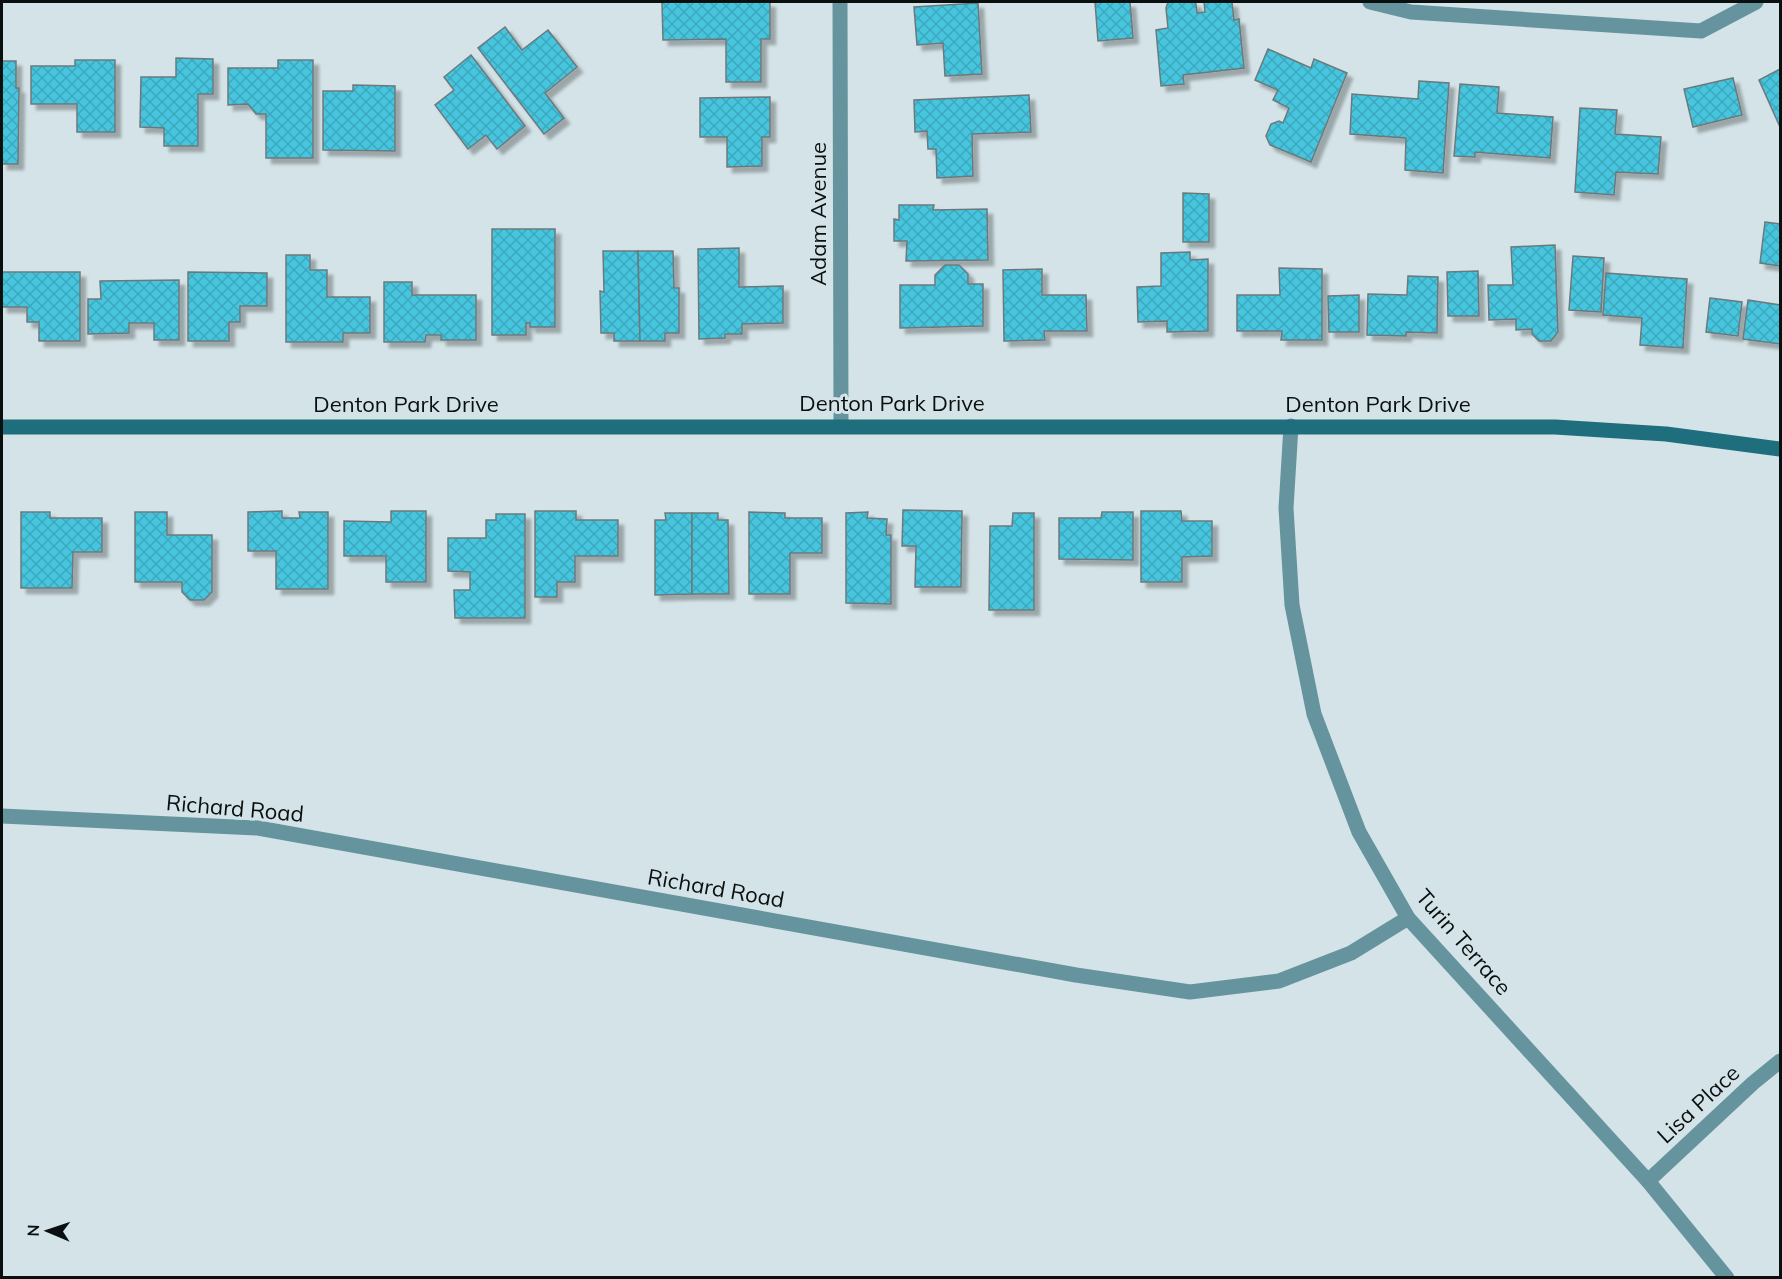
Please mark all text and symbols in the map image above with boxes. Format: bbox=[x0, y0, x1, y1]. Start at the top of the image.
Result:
street label: Adam Avenue bbox=[804, 142, 832, 286]
street label: Denton Park Drive bbox=[799, 389, 985, 417]
street label: Denton Park Drive bbox=[313, 390, 499, 418]
street label: Denton Park Drive bbox=[1285, 390, 1471, 418]
street label: Richard Road bbox=[165, 788, 305, 828]
street label: Richard Road bbox=[646, 862, 786, 914]
street label: Turin Terrace bbox=[1410, 883, 1518, 1001]
street label: Lisa Place bbox=[1651, 1059, 1745, 1149]
north arrow bbox=[18, 1201, 78, 1261]
text: N bbox=[23, 1224, 43, 1237]

